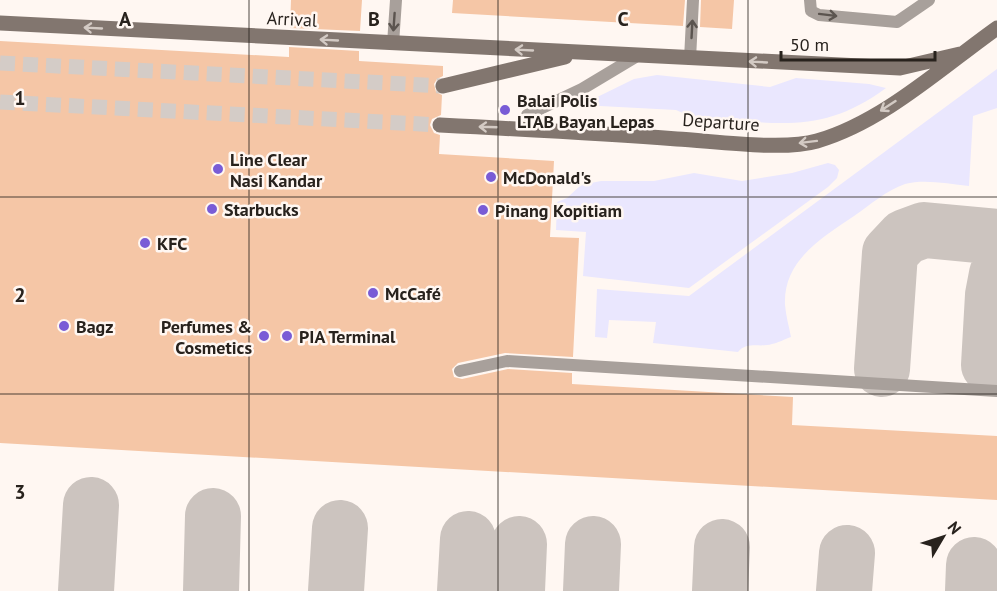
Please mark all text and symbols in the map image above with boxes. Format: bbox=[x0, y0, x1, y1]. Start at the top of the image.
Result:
text: A bbox=[119, 6, 132, 32]
street label: Arrival bbox=[266, 6, 319, 32]
text: B bbox=[368, 6, 380, 32]
text: C bbox=[617, 6, 629, 32]
one-way arrow bbox=[817, 10, 837, 21]
one-way arrow bbox=[389, 11, 400, 31]
one-way arrow bbox=[686, 20, 697, 40]
one-way arrow bbox=[83, 22, 103, 33]
scale bar bbox=[781, 24, 936, 62]
text: 50 m bbox=[790, 33, 829, 56]
one-way arrow bbox=[320, 35, 340, 46]
one-way arrow bbox=[514, 45, 534, 56]
one-way arrow bbox=[748, 56, 768, 67]
text: 1 bbox=[14, 85, 26, 111]
place label: Balai Polis LTAB Bayan Lepas bbox=[517, 89, 655, 133]
one-way arrow bbox=[880, 101, 897, 113]
marker: Balai Polis LTAB Bayan Lepas bbox=[498, 103, 512, 117]
street label: Departure bbox=[682, 108, 760, 136]
one-way arrow bbox=[478, 122, 498, 133]
one-way arrow bbox=[798, 137, 818, 148]
place label: Line Clear Nasi Kandar bbox=[230, 148, 323, 192]
marker: Line Clear Nasi Kandar bbox=[211, 162, 225, 176]
place label: McDonald's bbox=[503, 166, 591, 189]
marker: McDonald's bbox=[484, 170, 498, 184]
place label: Starbucks bbox=[224, 198, 299, 221]
place label: Pinang Kopitiam bbox=[495, 199, 622, 222]
marker: Starbucks bbox=[205, 202, 219, 216]
marker: Pinang Kopitiam bbox=[476, 203, 490, 217]
place label: KFC bbox=[157, 232, 187, 255]
marker: KFC bbox=[138, 236, 152, 250]
text: 2 bbox=[14, 282, 26, 308]
place label: McCafé bbox=[385, 282, 441, 305]
marker: McCafé bbox=[366, 286, 380, 300]
place label: Bagz bbox=[76, 315, 113, 338]
place label: Perfumes & Cosmetics bbox=[161, 315, 252, 359]
marker: Bagz bbox=[57, 319, 71, 333]
place label: PIA Terminal bbox=[299, 325, 396, 348]
marker: Perfumes & Cosmetics bbox=[257, 329, 271, 343]
marker: PIA Terminal bbox=[280, 329, 294, 343]
text: 3 bbox=[14, 479, 26, 505]
north arrow bbox=[913, 507, 973, 567]
text: N bbox=[944, 517, 966, 538]

